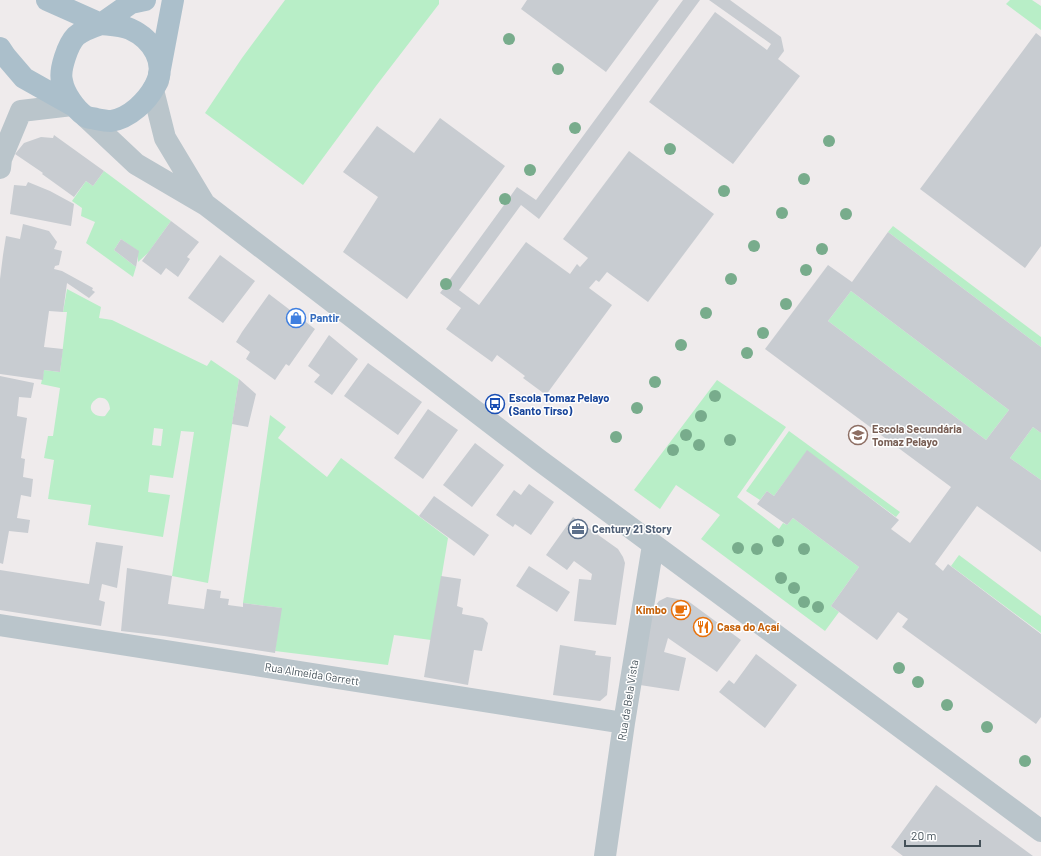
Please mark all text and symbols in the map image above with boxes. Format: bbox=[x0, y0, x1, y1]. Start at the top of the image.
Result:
shop icon: Pantir bbox=[285, 307, 307, 329]
place label: Pantir bbox=[310, 311, 340, 324]
place label: Escola Tomaz Pelayo (Santo Tirso) bbox=[508, 391, 609, 417]
bus stop icon: Escola Tomaz Pelayo (Santo Tirso) bbox=[484, 393, 506, 415]
place label: Escola Secundária Tomaz Pelayo bbox=[872, 422, 962, 448]
school or university icon: Escola Secundária Tomaz Pelayo bbox=[847, 424, 869, 446]
office icon: Century 21 Story bbox=[567, 518, 589, 540]
place label: Century 21 Story bbox=[592, 522, 672, 535]
cafe icon: Kimbo bbox=[670, 599, 692, 621]
place label: Kimbo bbox=[636, 603, 667, 616]
restaurant icon: Casa do Açaí bbox=[692, 616, 714, 638]
place label: Casa do Açaí bbox=[717, 620, 779, 633]
street label: Rua da Bela Vista bbox=[615, 659, 640, 741]
street label: Rua Almeida Garrett bbox=[264, 660, 360, 687]
scale bar bbox=[905, 822, 980, 848]
text: 20 m bbox=[911, 828, 937, 842]

